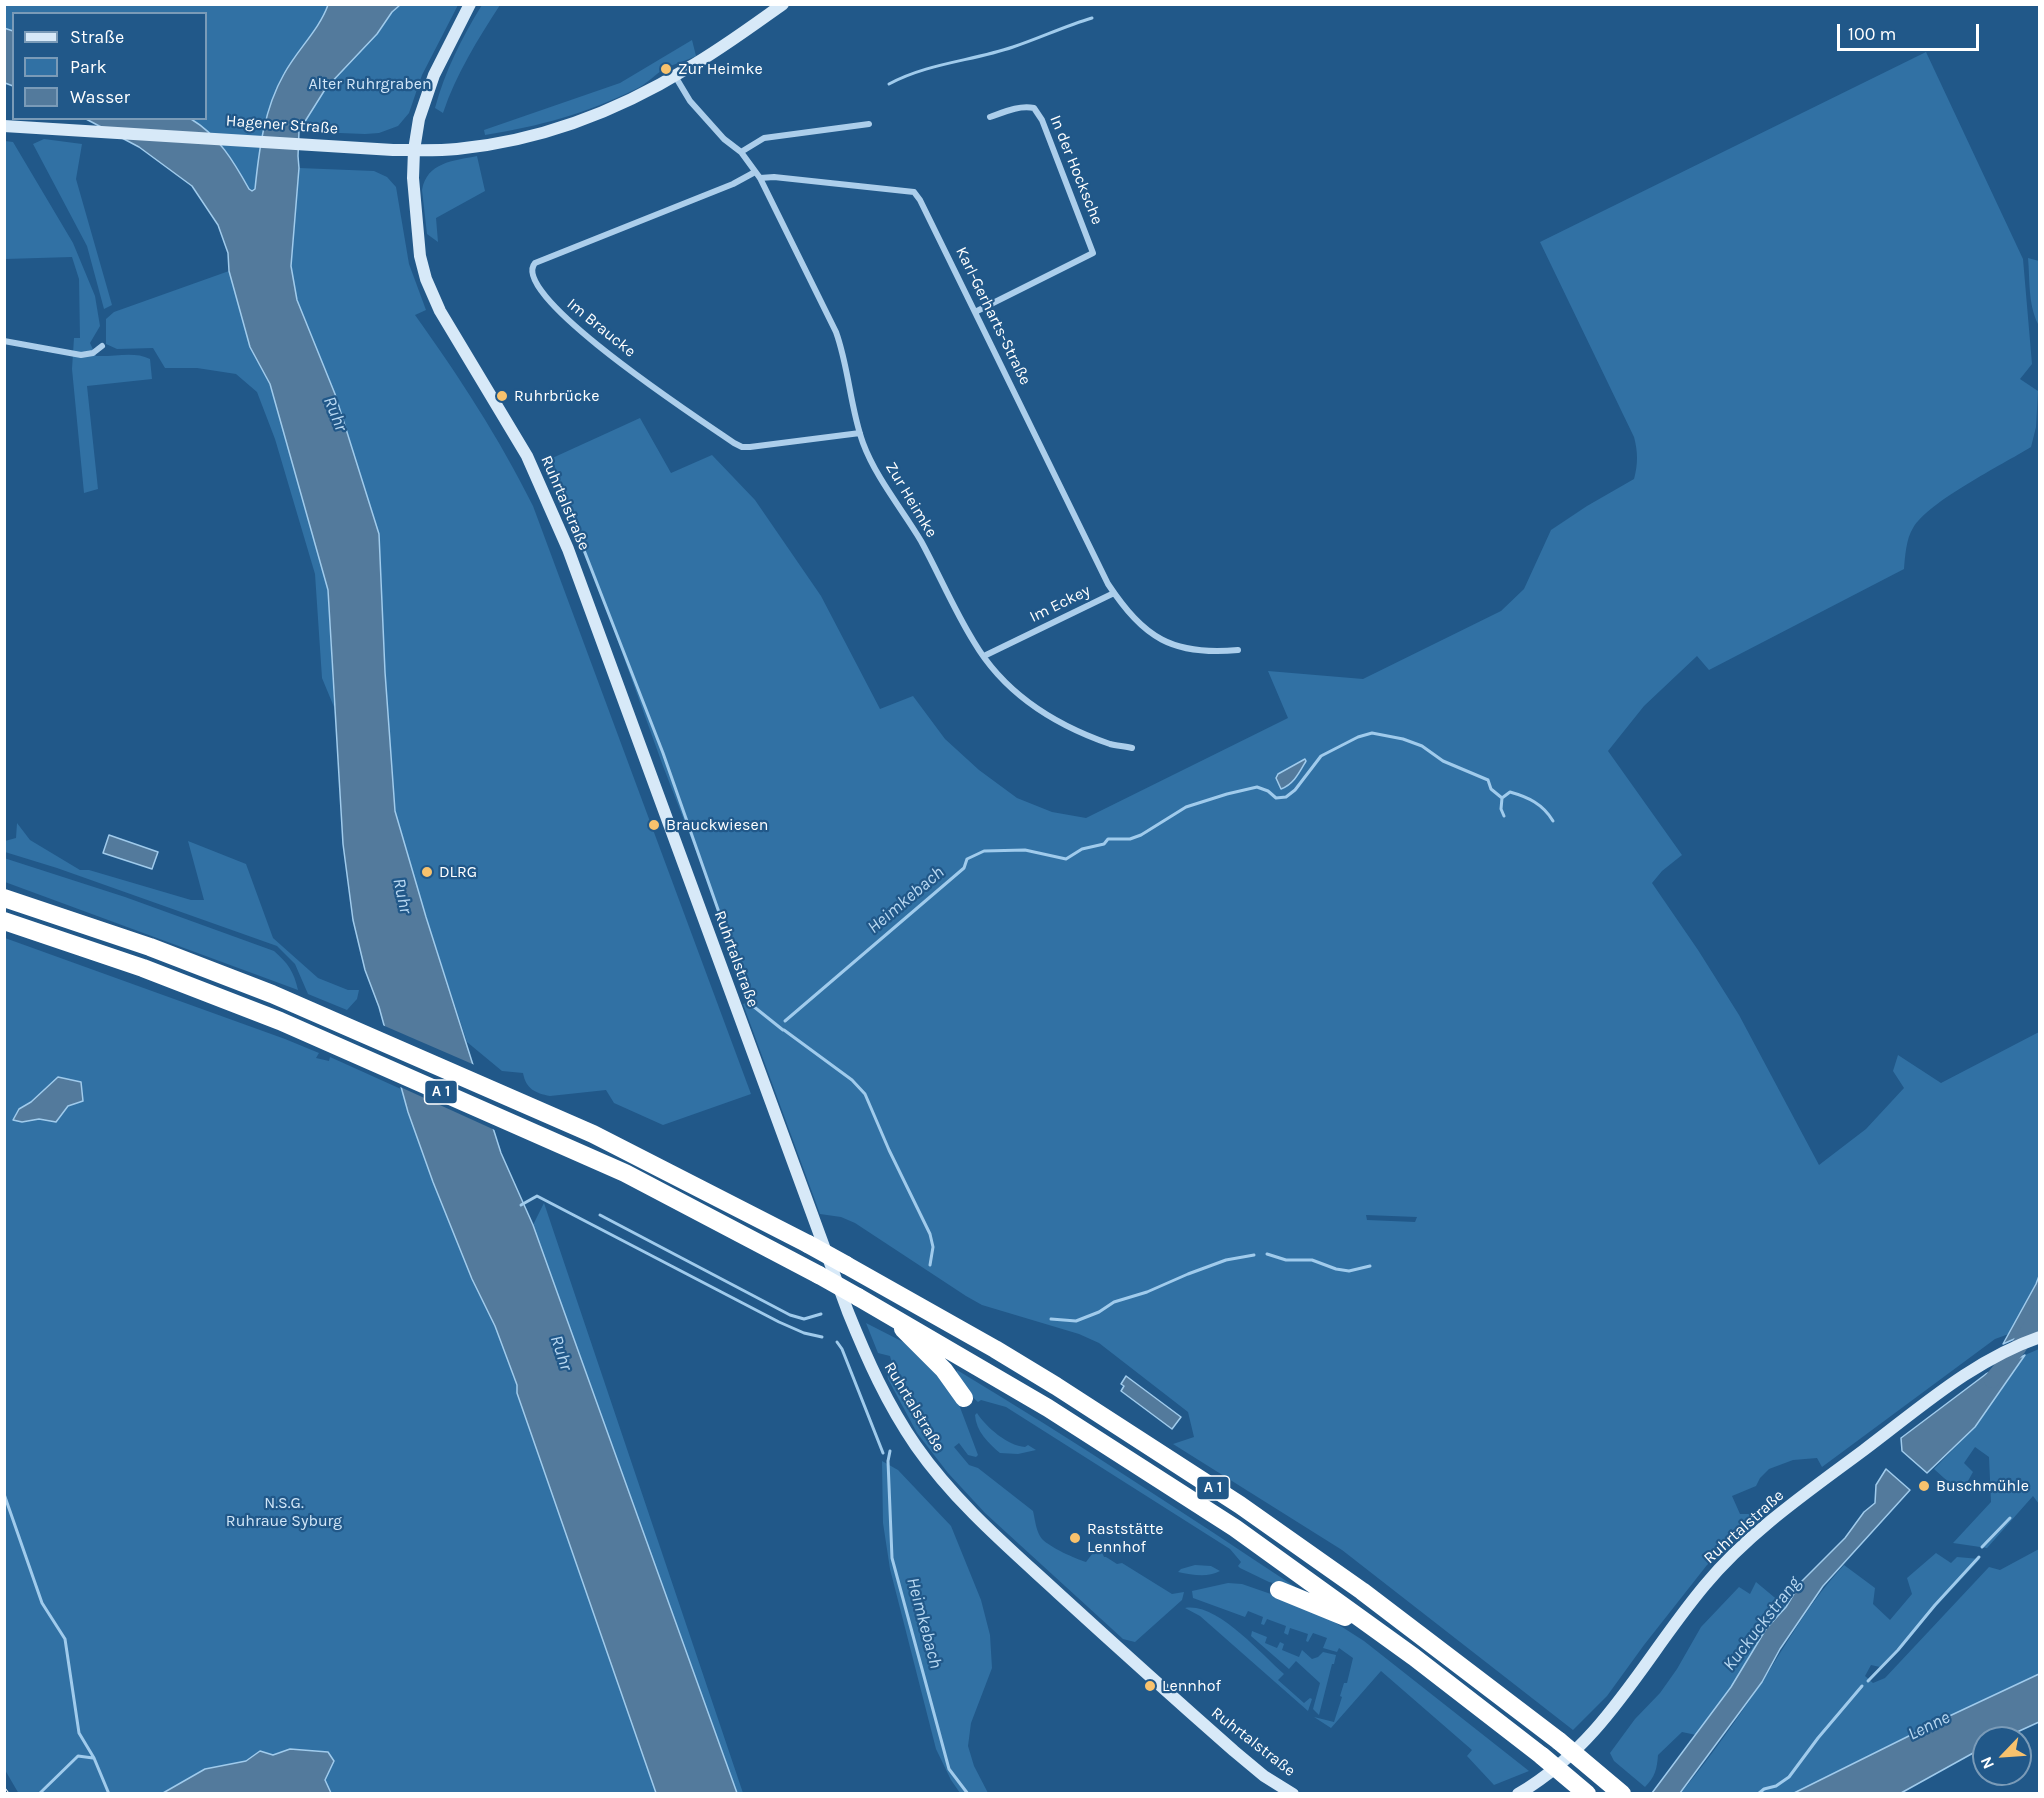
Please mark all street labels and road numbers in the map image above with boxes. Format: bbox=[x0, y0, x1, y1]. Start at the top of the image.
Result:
street label: Hagener Straße bbox=[225, 111, 339, 139]
street label: In der Hocksche bbox=[1045, 112, 1107, 228]
street label: Karl-Gerharts-Straße bbox=[951, 244, 1035, 388]
street label: Im Braucke bbox=[563, 294, 639, 362]
street label: Ruhrtalstraße bbox=[536, 453, 594, 553]
street label: Zur Heimke bbox=[881, 459, 941, 541]
street label: Im Eckey bbox=[1027, 581, 1093, 627]
street label: Ruhrtalstraße bbox=[710, 908, 762, 1010]
road number: A 1 bbox=[424, 1080, 458, 1104]
street label: Ruhrtalstraße bbox=[880, 1359, 948, 1455]
road number: A 1 bbox=[1196, 1476, 1230, 1500]
street label: Ruhrtalstraße bbox=[1700, 1486, 1788, 1568]
street label: Ruhrtalstraße bbox=[1207, 1703, 1299, 1781]

